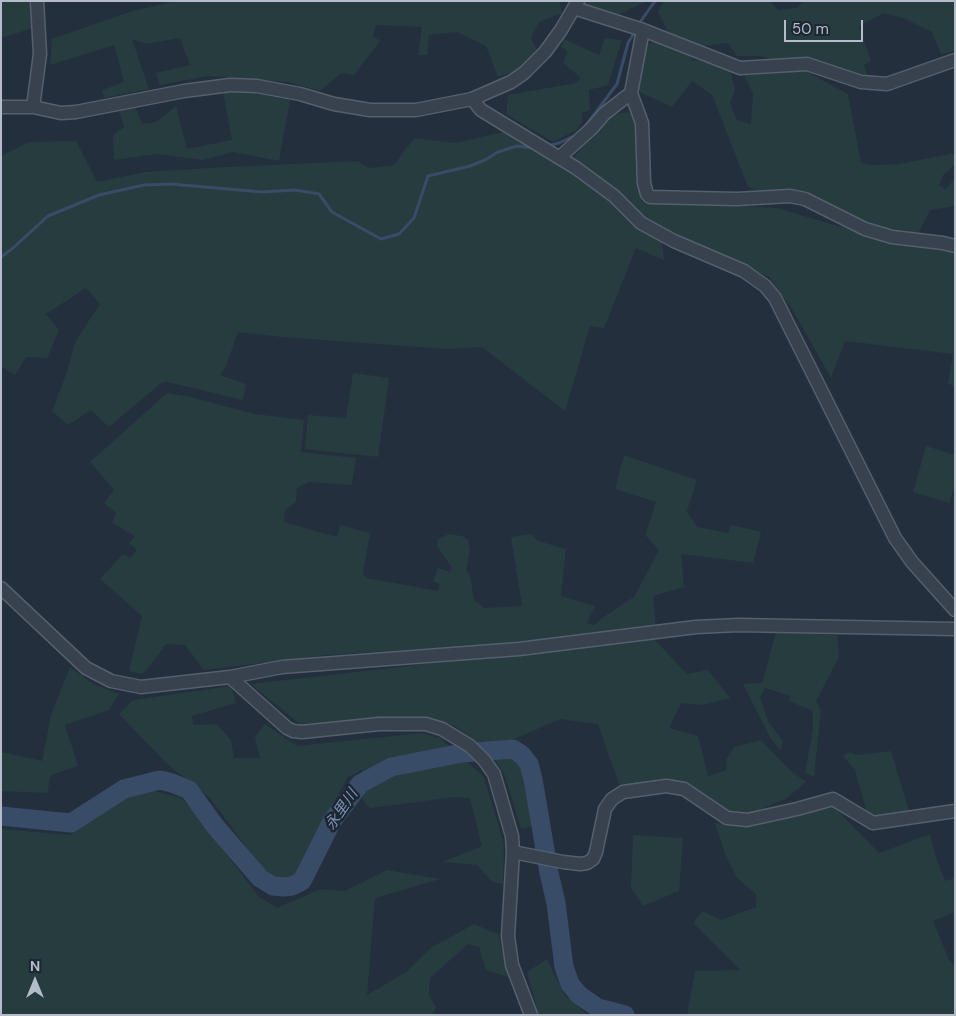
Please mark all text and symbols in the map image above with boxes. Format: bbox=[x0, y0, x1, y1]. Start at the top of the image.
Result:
scale bar bbox=[786, 10, 865, 42]
text: 50 m bbox=[792, 19, 829, 39]
water label: 永里川 bbox=[322, 786, 362, 834]
north arrow bbox=[10, 956, 60, 1006]
text: N bbox=[30, 957, 40, 975]

